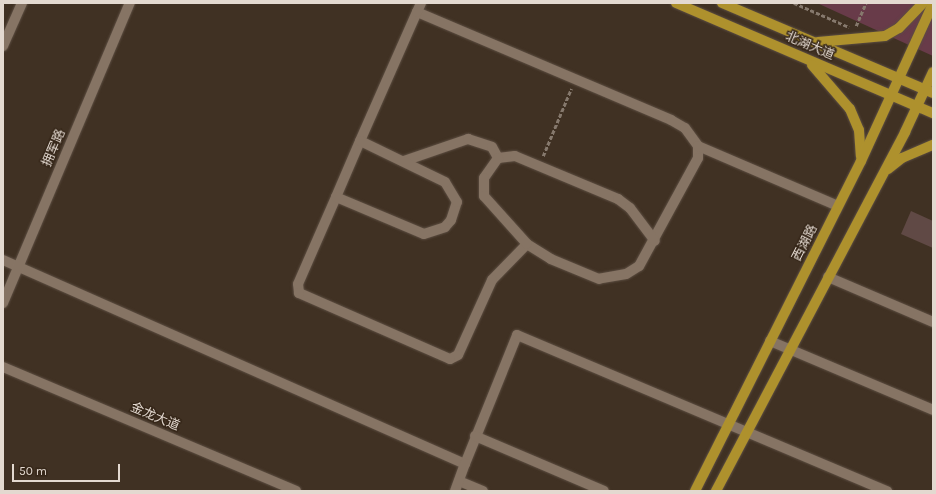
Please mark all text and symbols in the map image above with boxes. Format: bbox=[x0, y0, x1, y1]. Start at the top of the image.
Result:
street label: 北湖大道 bbox=[783, 29, 837, 63]
street label: 拥军路 bbox=[39, 127, 69, 169]
street label: 西湖路 bbox=[789, 222, 821, 264]
street label: 金龙大道 bbox=[128, 400, 182, 434]
scale bar bbox=[14, 456, 122, 482]
text: 50 m bbox=[19, 464, 47, 478]

